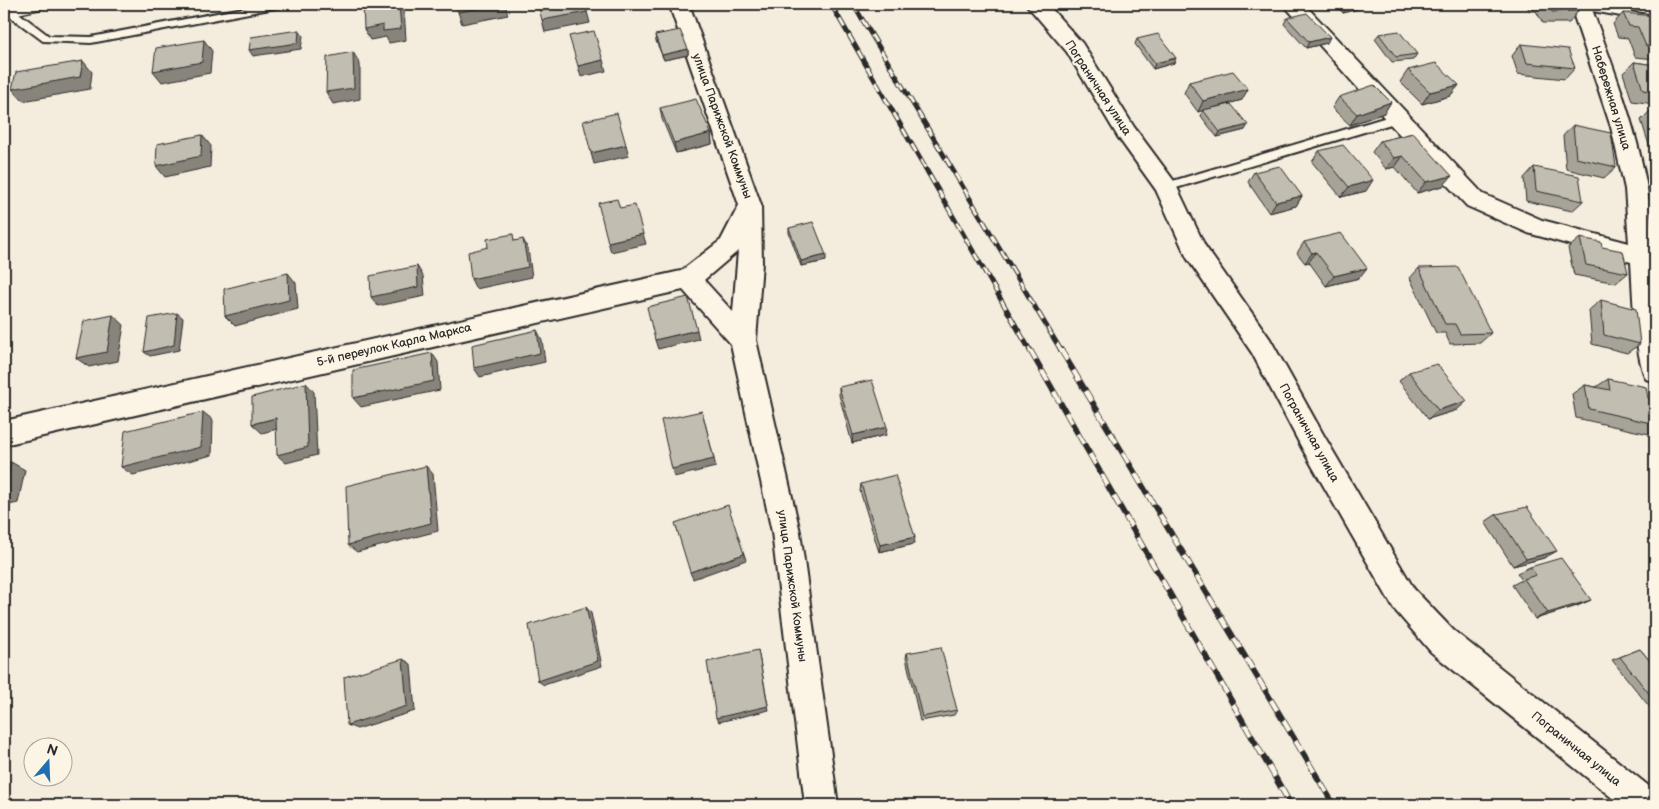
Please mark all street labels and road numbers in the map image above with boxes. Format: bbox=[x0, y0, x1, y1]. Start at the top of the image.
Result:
street label: Пограничная улица bbox=[1062, 38, 1134, 138]
street label: Набережная улица bbox=[1588, 44, 1634, 152]
street label: улица Парижской Коммуны bbox=[689, 51, 755, 201]
street label: 5-й переулок Карла Маркса bbox=[315, 320, 473, 370]
street label: Пограничная улица bbox=[1276, 381, 1342, 485]
street label: улица Парижской Коммуны bbox=[774, 509, 810, 663]
street label: Пограничная улица bbox=[1528, 708, 1624, 790]

